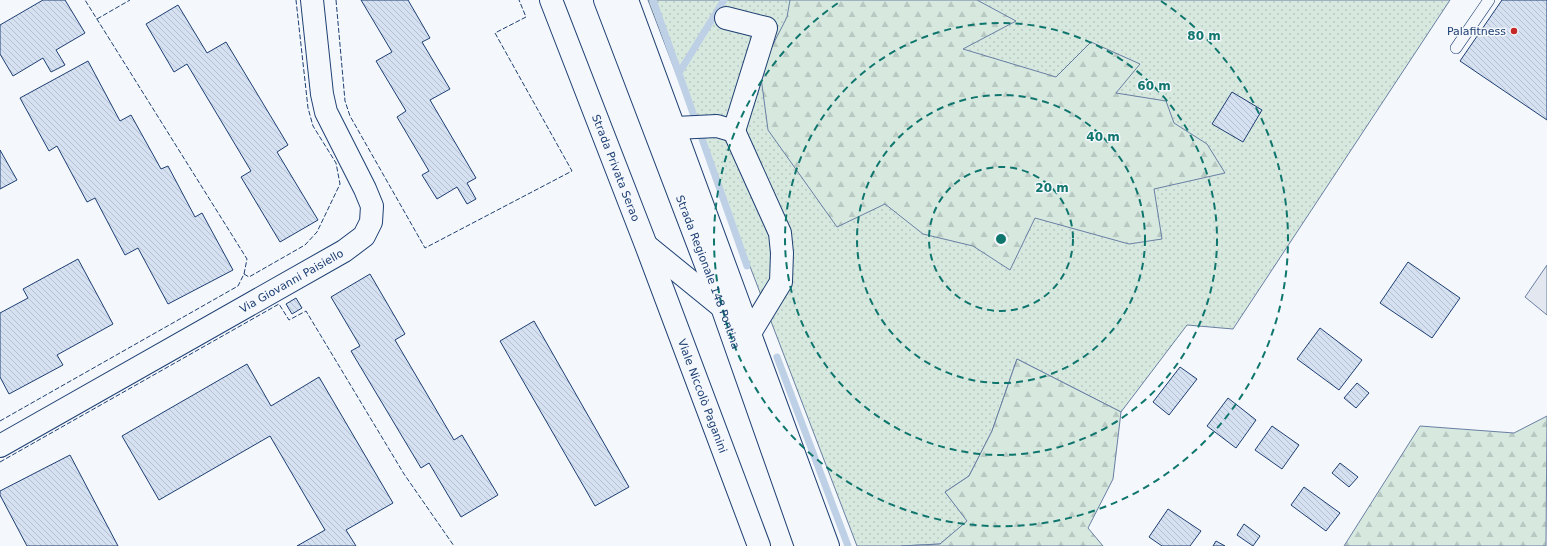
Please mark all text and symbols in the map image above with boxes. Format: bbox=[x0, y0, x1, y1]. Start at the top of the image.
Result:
place label: Palafitness bbox=[1447, 25, 1506, 38]
marker: Palafitness bbox=[1509, 26, 1519, 36]
text: 80 m bbox=[1187, 29, 1221, 43]
text: 60 m bbox=[1137, 79, 1171, 93]
street label: Strada Privata Serao bbox=[589, 113, 642, 224]
text: 40 m bbox=[1086, 130, 1120, 144]
text: 20 m bbox=[1035, 181, 1069, 195]
street label: Strada Regionale 148 Pontina bbox=[673, 194, 742, 351]
centre of rings bbox=[994, 232, 1008, 246]
street label: Via Giovanni Paisiello bbox=[238, 247, 346, 316]
street label: Viale Niccolò Paganini bbox=[675, 337, 729, 455]

